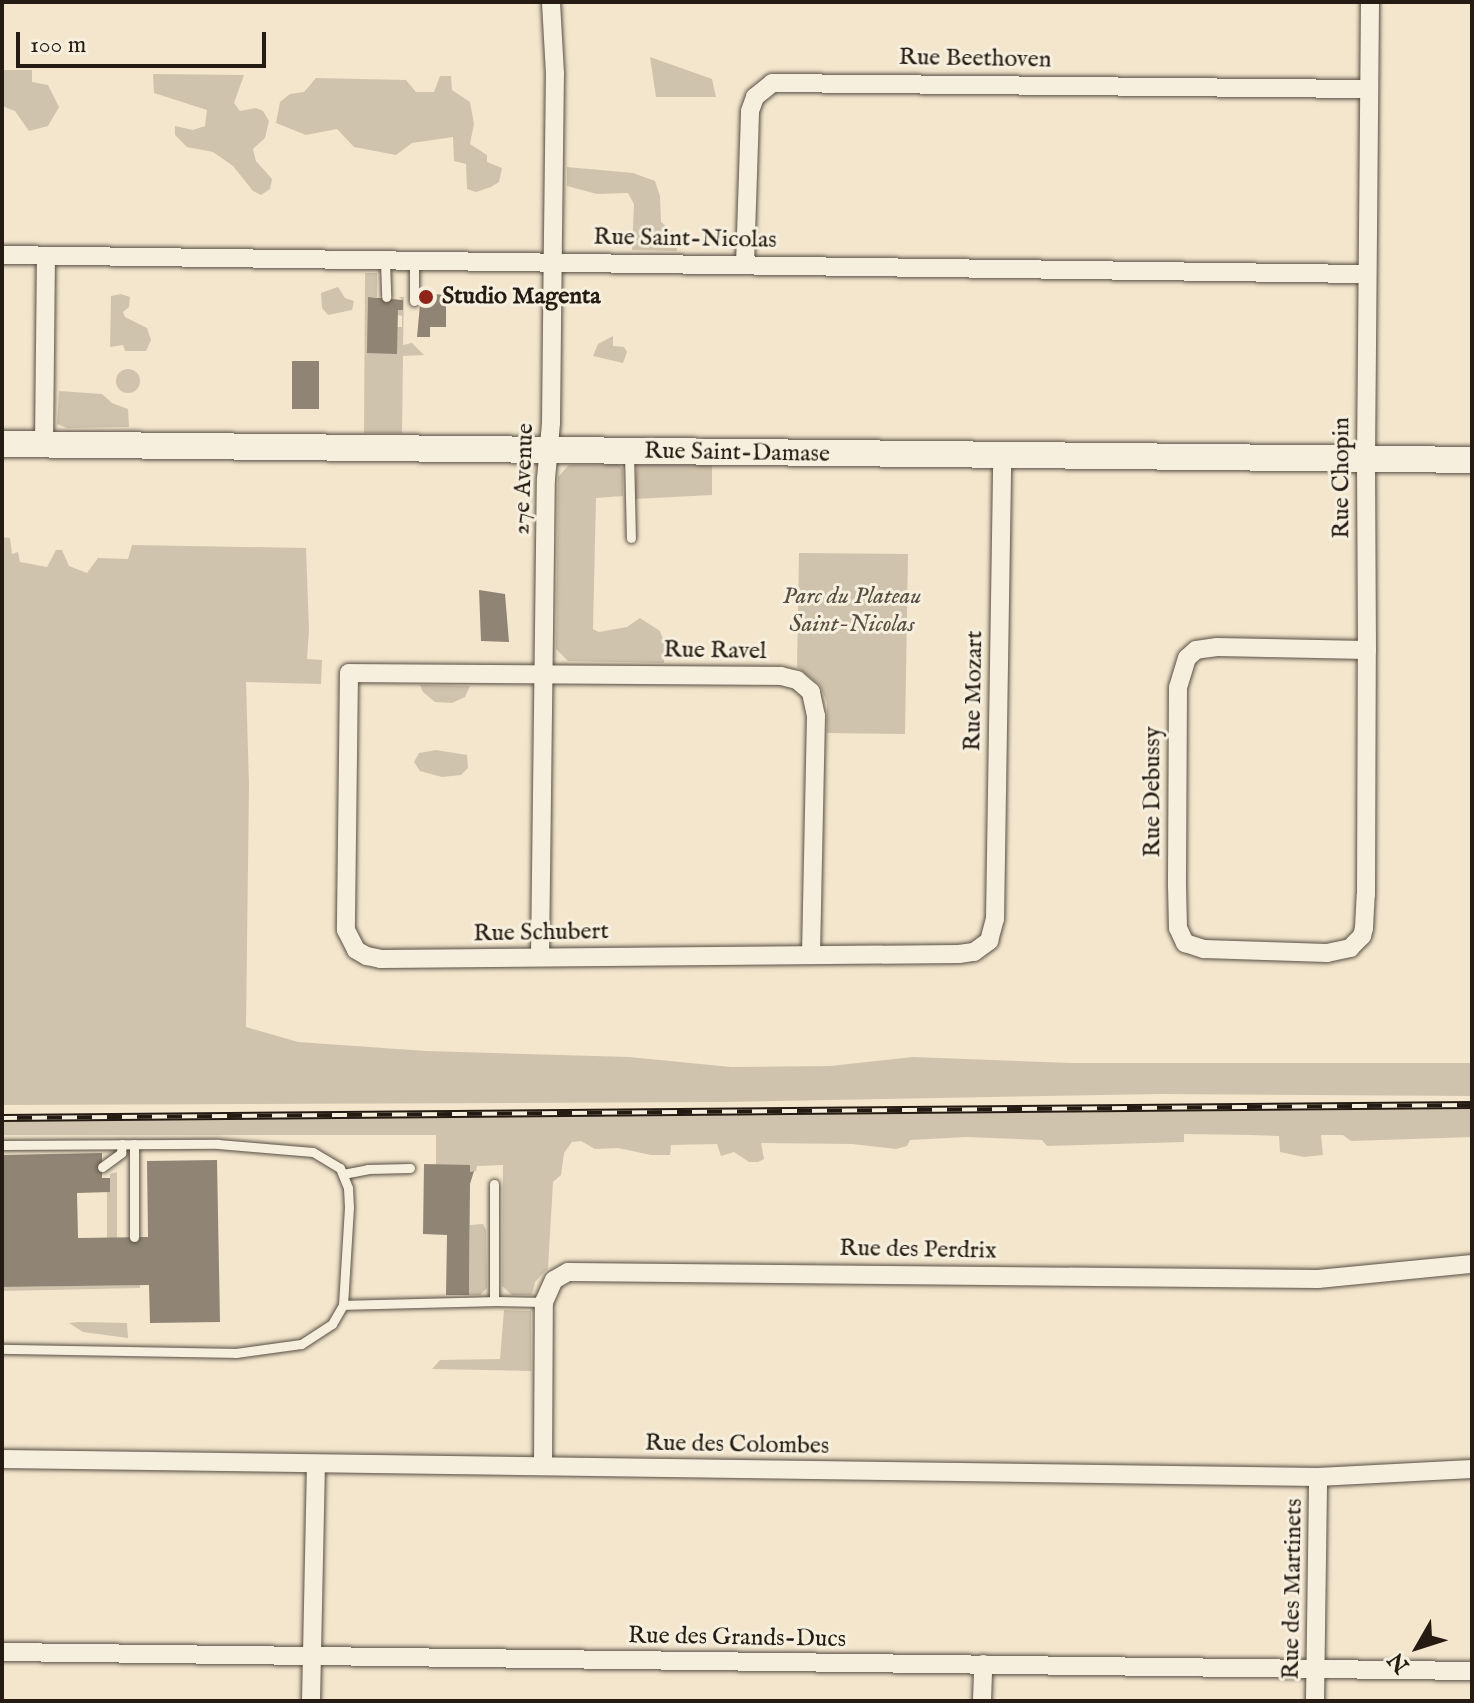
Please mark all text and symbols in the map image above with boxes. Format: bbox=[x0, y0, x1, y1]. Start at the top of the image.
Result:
scale bar bbox=[20, 16, 270, 66]
text: 100 m bbox=[30, 30, 86, 61]
street label: Rue Beethoven bbox=[898, 43, 1052, 75]
street label: Rue Saint-Nicolas bbox=[593, 223, 777, 255]
place label: Studio Magenta bbox=[442, 283, 601, 311]
marker: Studio Magenta bbox=[417, 288, 435, 306]
street label: Rue Chopin bbox=[1328, 417, 1356, 539]
street label: 27e Avenue bbox=[508, 423, 540, 535]
street label: Rue Saint-Damase bbox=[644, 437, 830, 469]
park label: Parc du Plateau Saint-Nicolas bbox=[783, 583, 921, 639]
street label: Rue Mozart bbox=[959, 630, 989, 752]
street label: Rue Ravel bbox=[663, 636, 767, 666]
street label: Rue Debussy bbox=[1139, 727, 1167, 857]
street label: Rue Schubert bbox=[473, 917, 609, 949]
street label: Rue des Perdrix bbox=[839, 1234, 997, 1266]
street label: Rue des Colombes bbox=[645, 1429, 829, 1461]
street label: Rue des Martinets bbox=[1277, 1498, 1309, 1680]
north arrow bbox=[1378, 1607, 1458, 1687]
street label: Rue des Grands-Ducs bbox=[628, 1622, 846, 1654]
text: N bbox=[1382, 1646, 1416, 1678]

